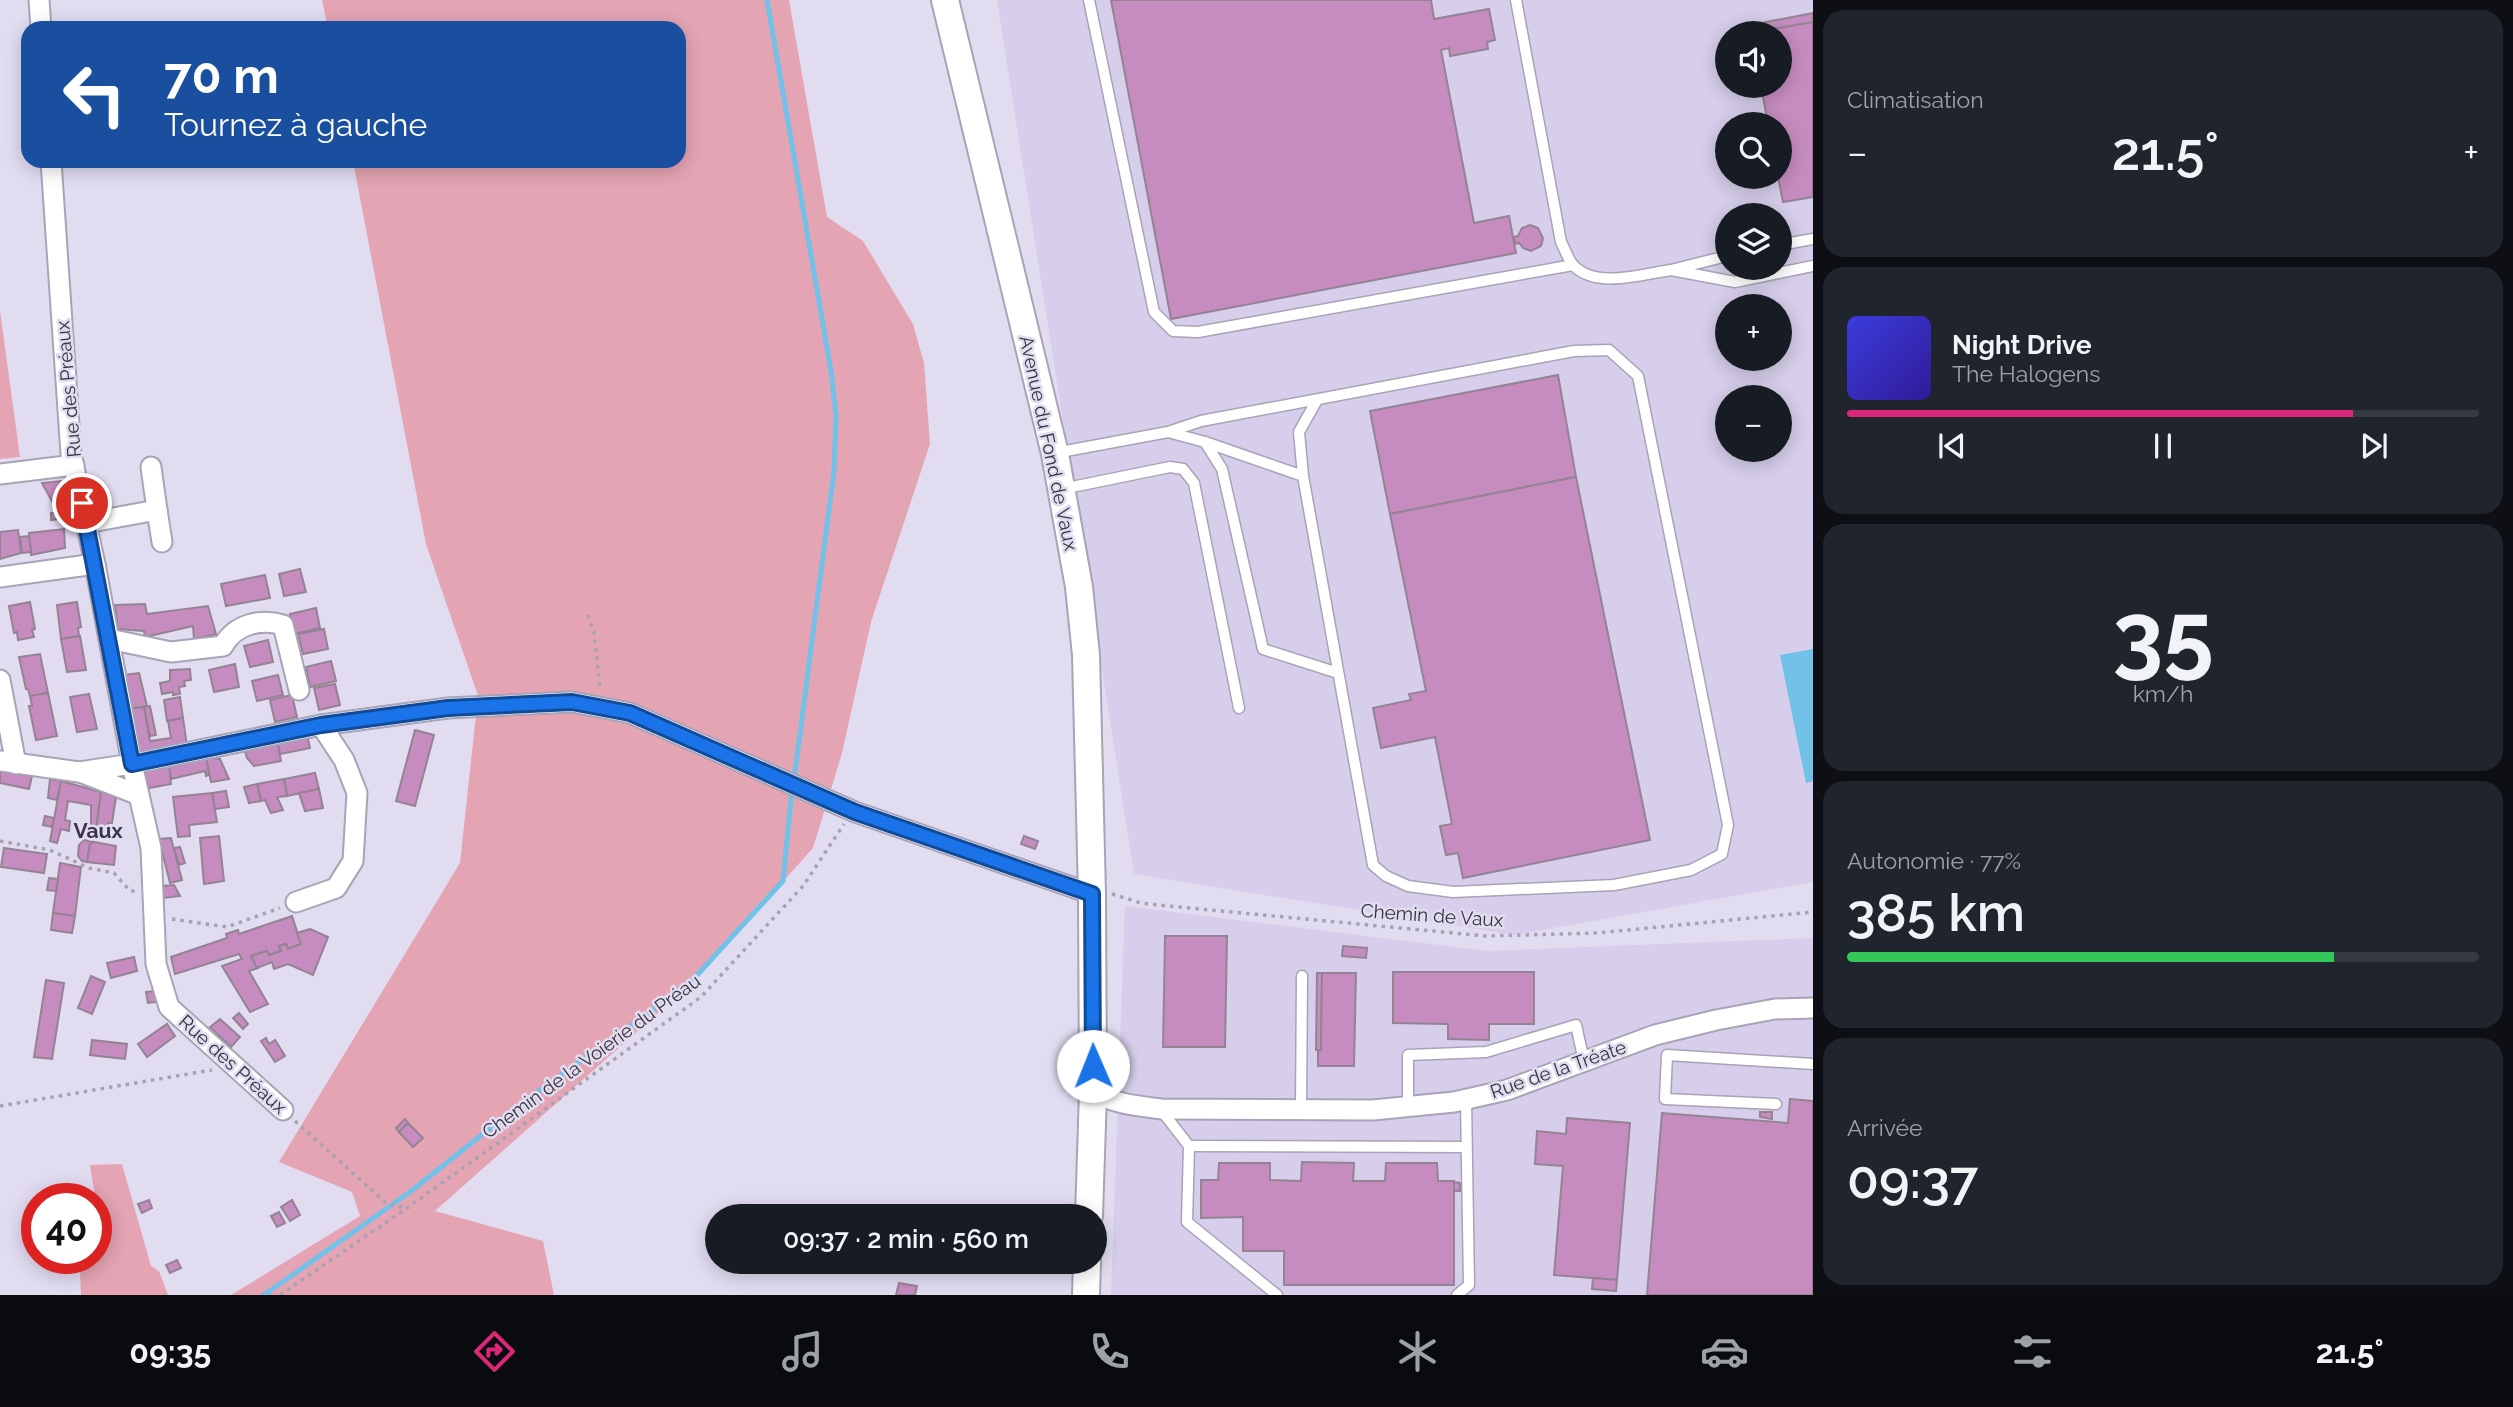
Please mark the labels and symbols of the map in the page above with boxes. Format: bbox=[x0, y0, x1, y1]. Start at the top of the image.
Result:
street label: Rue des Préaux bbox=[51, 319, 85, 458]
street label: Avenue du Fond de Vaux bbox=[1015, 333, 1083, 553]
pin bbox=[52, 473, 112, 533]
district label: Vaux bbox=[73, 818, 123, 843]
street label: Chemin de Vaux bbox=[1360, 899, 1505, 931]
street label: Chemin de la Voierie du Préau bbox=[478, 969, 704, 1143]
street label: Rue des Préaux bbox=[175, 1010, 292, 1118]
position arrow bbox=[1056, 1029, 1130, 1103]
street label: Rue de la Tréate bbox=[1487, 1035, 1629, 1103]
speed limit sign: 40 bbox=[21, 1183, 112, 1274]

